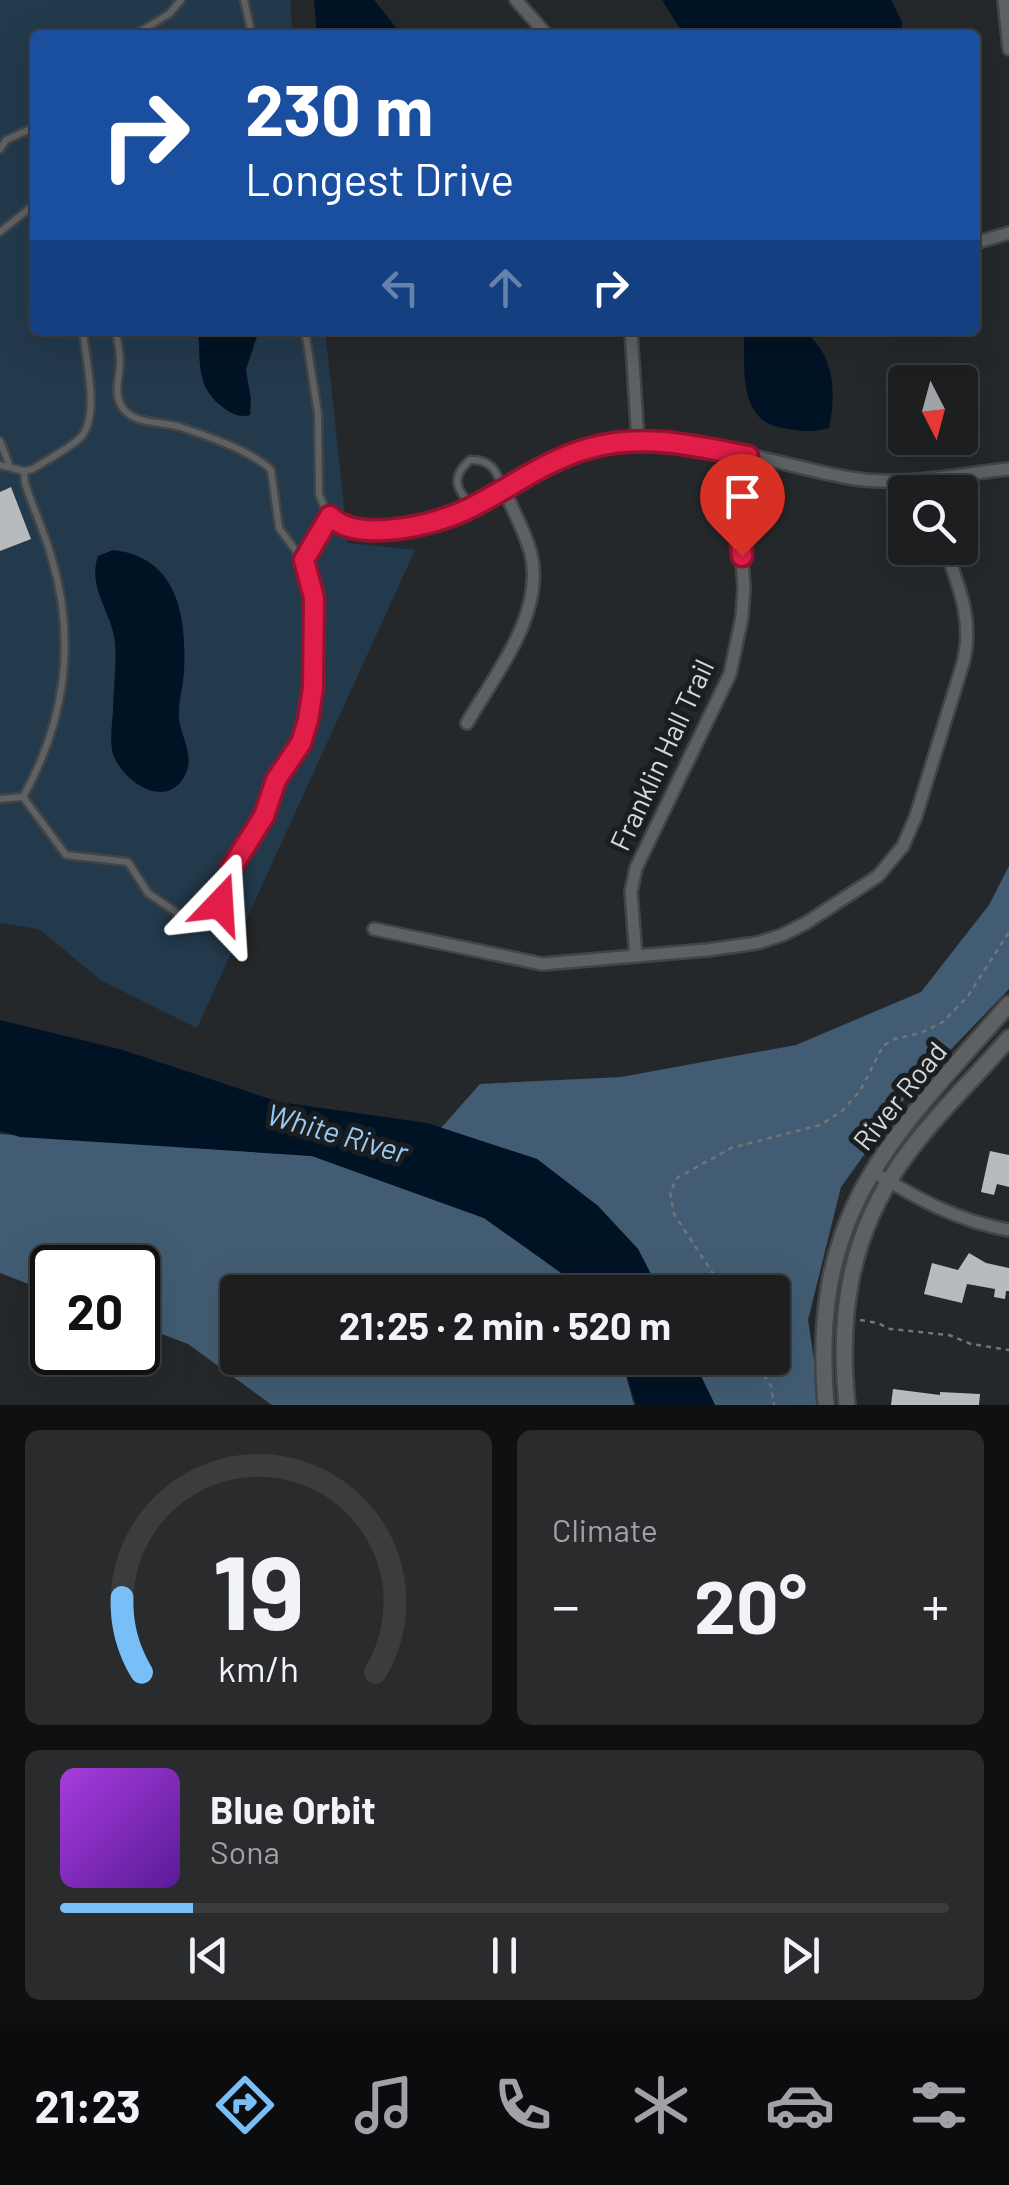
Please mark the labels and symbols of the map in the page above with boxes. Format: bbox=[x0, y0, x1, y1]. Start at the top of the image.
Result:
north arrow bbox=[888, 365, 978, 455]
pin bbox=[700, 454, 785, 557]
street label: Franklin Hall Trail bbox=[602, 654, 720, 856]
position arrow bbox=[168, 852, 272, 956]
street label: River Road bbox=[845, 1034, 953, 1156]
water label: White River bbox=[263, 1095, 413, 1170]
speed limit sign: 20 bbox=[30, 1245, 160, 1375]

